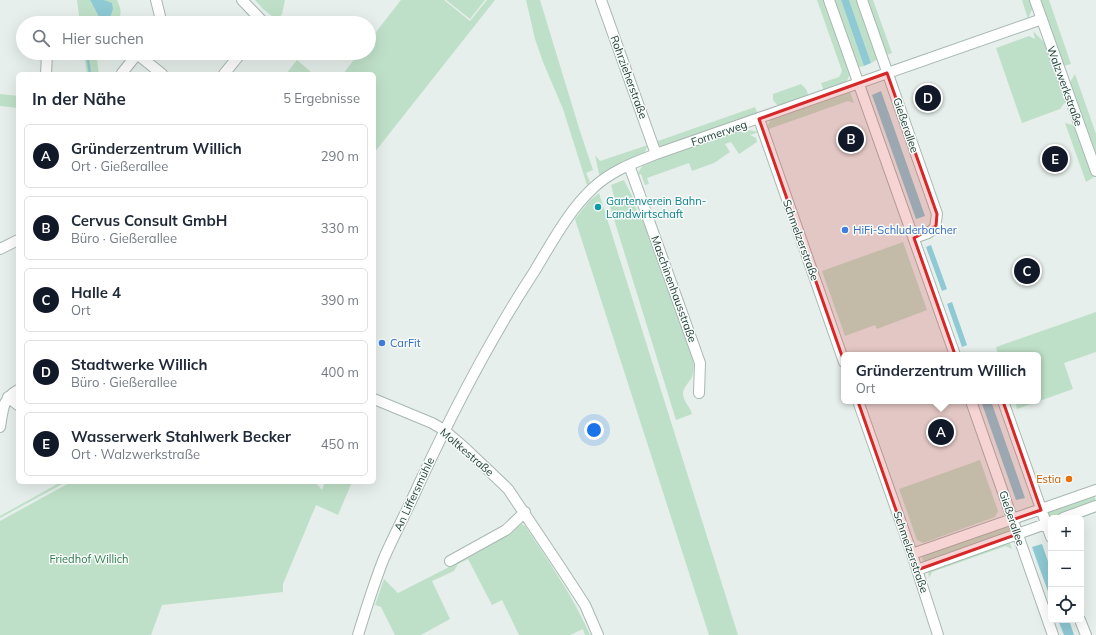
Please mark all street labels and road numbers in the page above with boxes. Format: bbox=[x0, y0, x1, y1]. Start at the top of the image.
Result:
street label: Rohrzieherstraße bbox=[607, 33, 651, 121]
street label: Walzwerkstraße bbox=[1044, 44, 1086, 128]
street label: Gießerallee bbox=[890, 96, 922, 154]
street label: Formerweg bbox=[689, 117, 749, 149]
street label: Schmelzerstraße bbox=[780, 198, 822, 282]
street label: Maschinenhausstraße bbox=[648, 234, 700, 344]
street label: Moltkestraße bbox=[437, 425, 497, 479]
street label: An Liffersmühle bbox=[391, 455, 437, 533]
street label: Gießerallee bbox=[996, 489, 1028, 547]
street label: Schmelzerstraße bbox=[890, 509, 932, 595]

